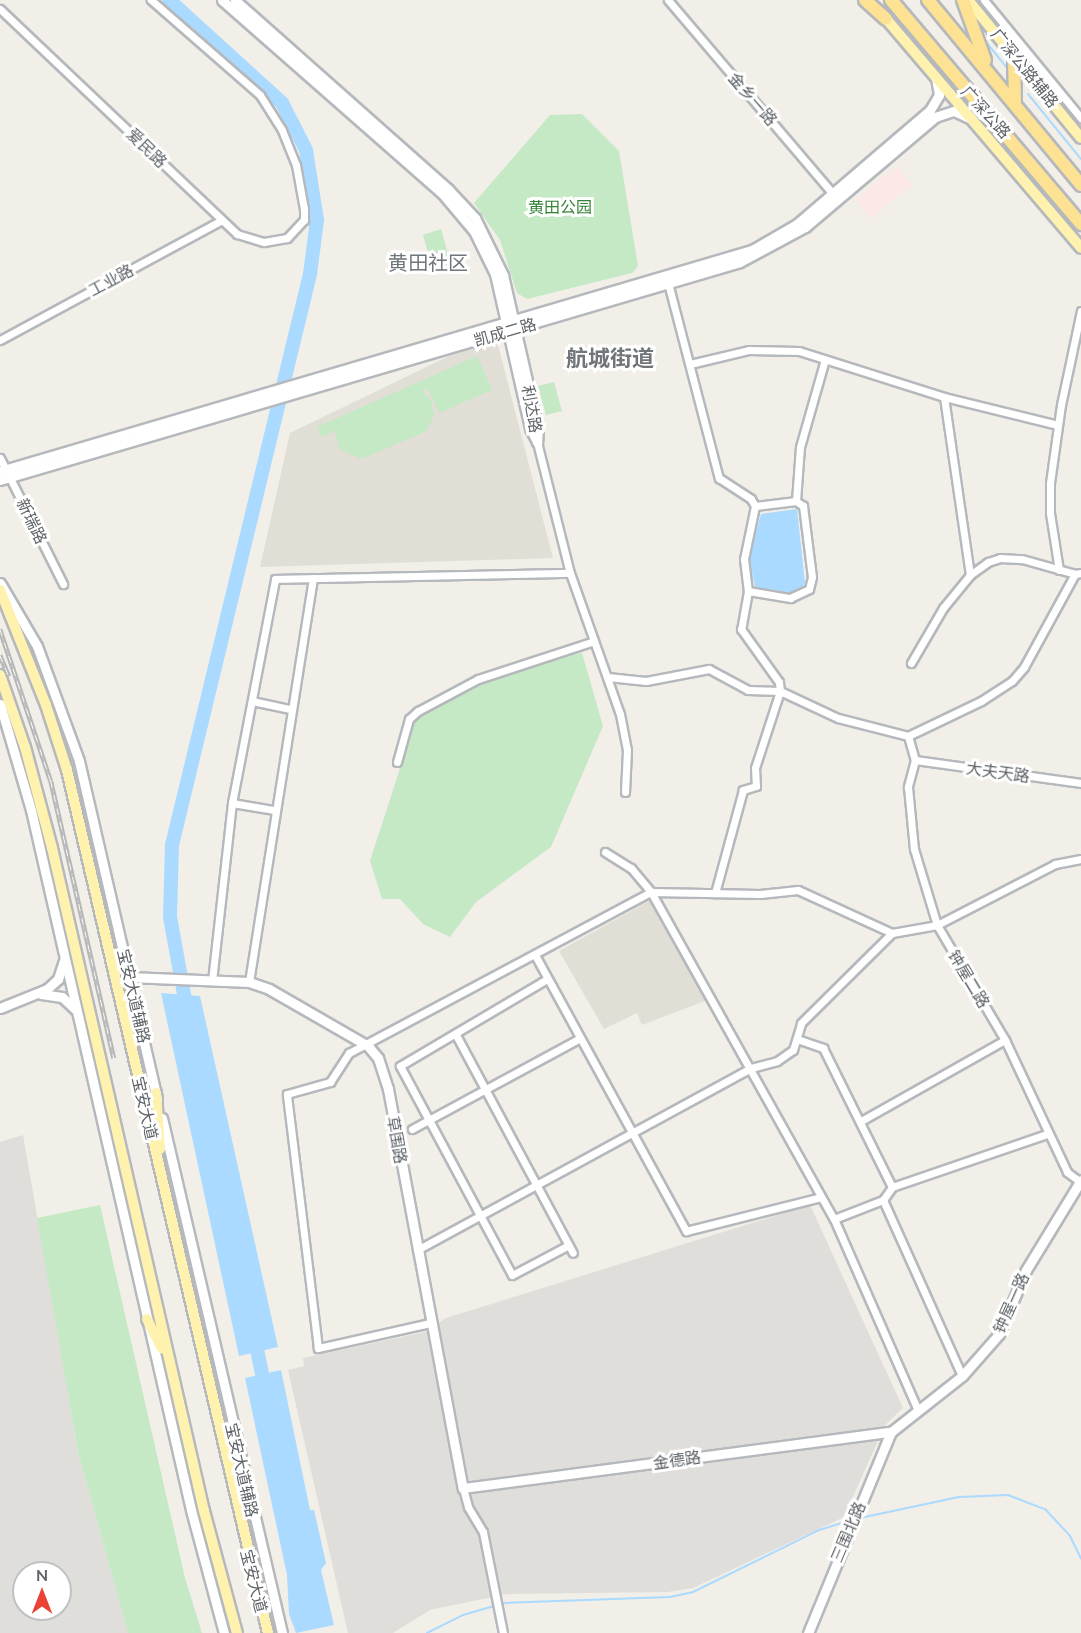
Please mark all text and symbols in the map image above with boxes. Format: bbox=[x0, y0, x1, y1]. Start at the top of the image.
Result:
street label: 广深公路辅路 bbox=[987, 25, 1063, 111]
street label: 金乡一路 bbox=[725, 69, 781, 129]
street label: 广深公路 bbox=[957, 82, 1015, 142]
street label: 爱民路 bbox=[123, 124, 171, 172]
park label: 黄田公园 bbox=[528, 197, 592, 217]
district label: 黄田社区 bbox=[388, 250, 468, 274]
street label: 工业路 bbox=[85, 260, 137, 300]
street label: 凯成二路 bbox=[472, 314, 538, 350]
district label: 航城街道 bbox=[566, 346, 654, 372]
street label: 利达路 bbox=[518, 384, 546, 434]
street label: 新瑞路 bbox=[13, 495, 51, 547]
street label: 大夫天路 bbox=[965, 758, 1031, 786]
street label: 宝安大道辅路 bbox=[114, 947, 154, 1045]
street label: 钟屋二路 bbox=[944, 947, 994, 1011]
street label: 宝安大道 bbox=[128, 1075, 162, 1141]
street label: 草围路 bbox=[383, 1115, 411, 1165]
street label: 钟屋一路 bbox=[989, 1270, 1033, 1336]
street label: 宝安大道辅路 bbox=[222, 1421, 262, 1519]
street label: 金德路 bbox=[652, 1447, 702, 1473]
street label: 三围北路 bbox=[827, 1499, 869, 1565]
street label: 宝安大道 bbox=[237, 1548, 271, 1614]
north arrow bbox=[12, 1561, 72, 1621]
text: N bbox=[36, 1565, 48, 1585]

